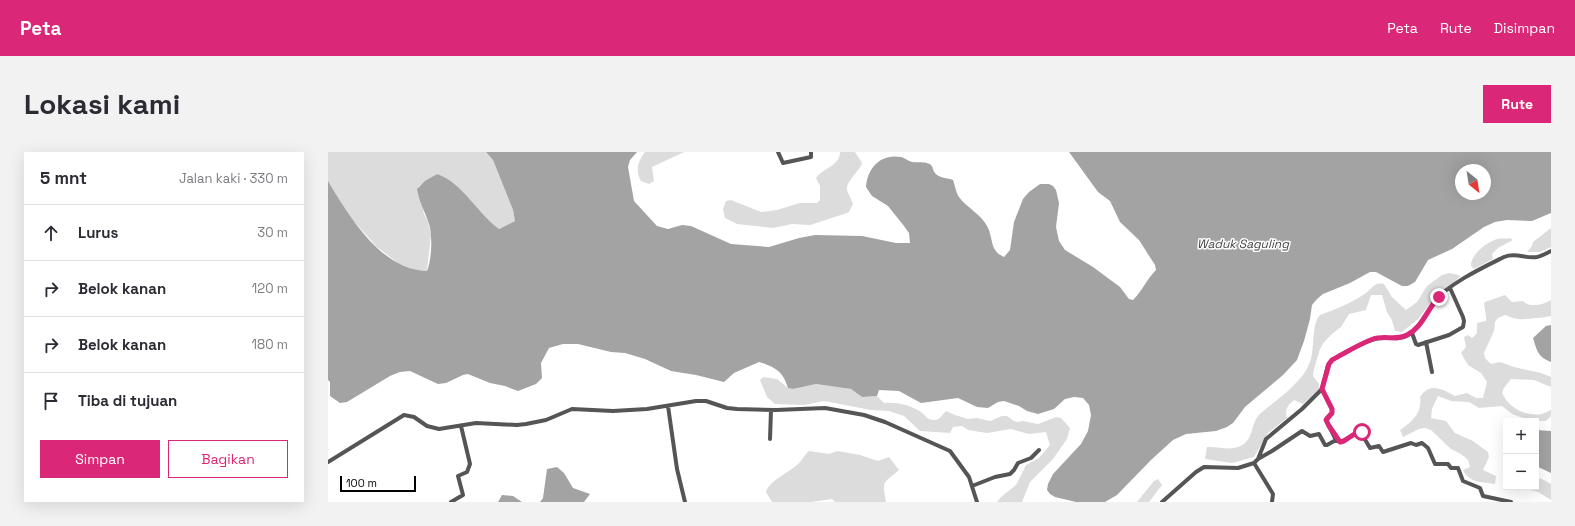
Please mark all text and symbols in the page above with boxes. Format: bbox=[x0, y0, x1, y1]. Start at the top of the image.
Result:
text: Peta bbox=[20, 16, 62, 41]
text: Peta bbox=[1387, 19, 1418, 37]
text: Rute bbox=[1440, 19, 1472, 37]
text: Disimpan bbox=[1494, 19, 1555, 37]
button: Rute bbox=[1483, 85, 1551, 123]
text: Lokasi kami bbox=[24, 86, 180, 122]
north arrow bbox=[1455, 164, 1491, 200]
text: 5 mnt bbox=[40, 167, 87, 189]
text: Jalan kaki · 330 m bbox=[179, 170, 288, 187]
icon: ahead bbox=[40, 222, 62, 244]
text: Lurus bbox=[78, 223, 118, 242]
text: 30 m bbox=[257, 224, 288, 241]
water label: Waduk Saguling bbox=[1197, 236, 1290, 252]
icon: right bbox=[40, 278, 62, 300]
text: Belok kanan bbox=[78, 279, 166, 298]
text: 120 m bbox=[252, 280, 288, 297]
route end bbox=[1430, 288, 1448, 306]
icon: right bbox=[40, 334, 62, 356]
text: Belok kanan bbox=[78, 335, 166, 354]
text: 180 m bbox=[252, 336, 288, 353]
icon: arrive bbox=[40, 390, 62, 412]
text: Tiba di tujuan bbox=[78, 391, 177, 410]
map controls bbox=[1503, 418, 1539, 490]
button: + bbox=[1503, 418, 1539, 454]
route start bbox=[1353, 423, 1371, 441]
button: Simpan bbox=[40, 440, 160, 478]
button: Bagikan bbox=[168, 440, 288, 478]
button: − bbox=[1503, 454, 1539, 490]
scale bar bbox=[340, 474, 416, 493]
text: 100 m bbox=[346, 476, 377, 490]

